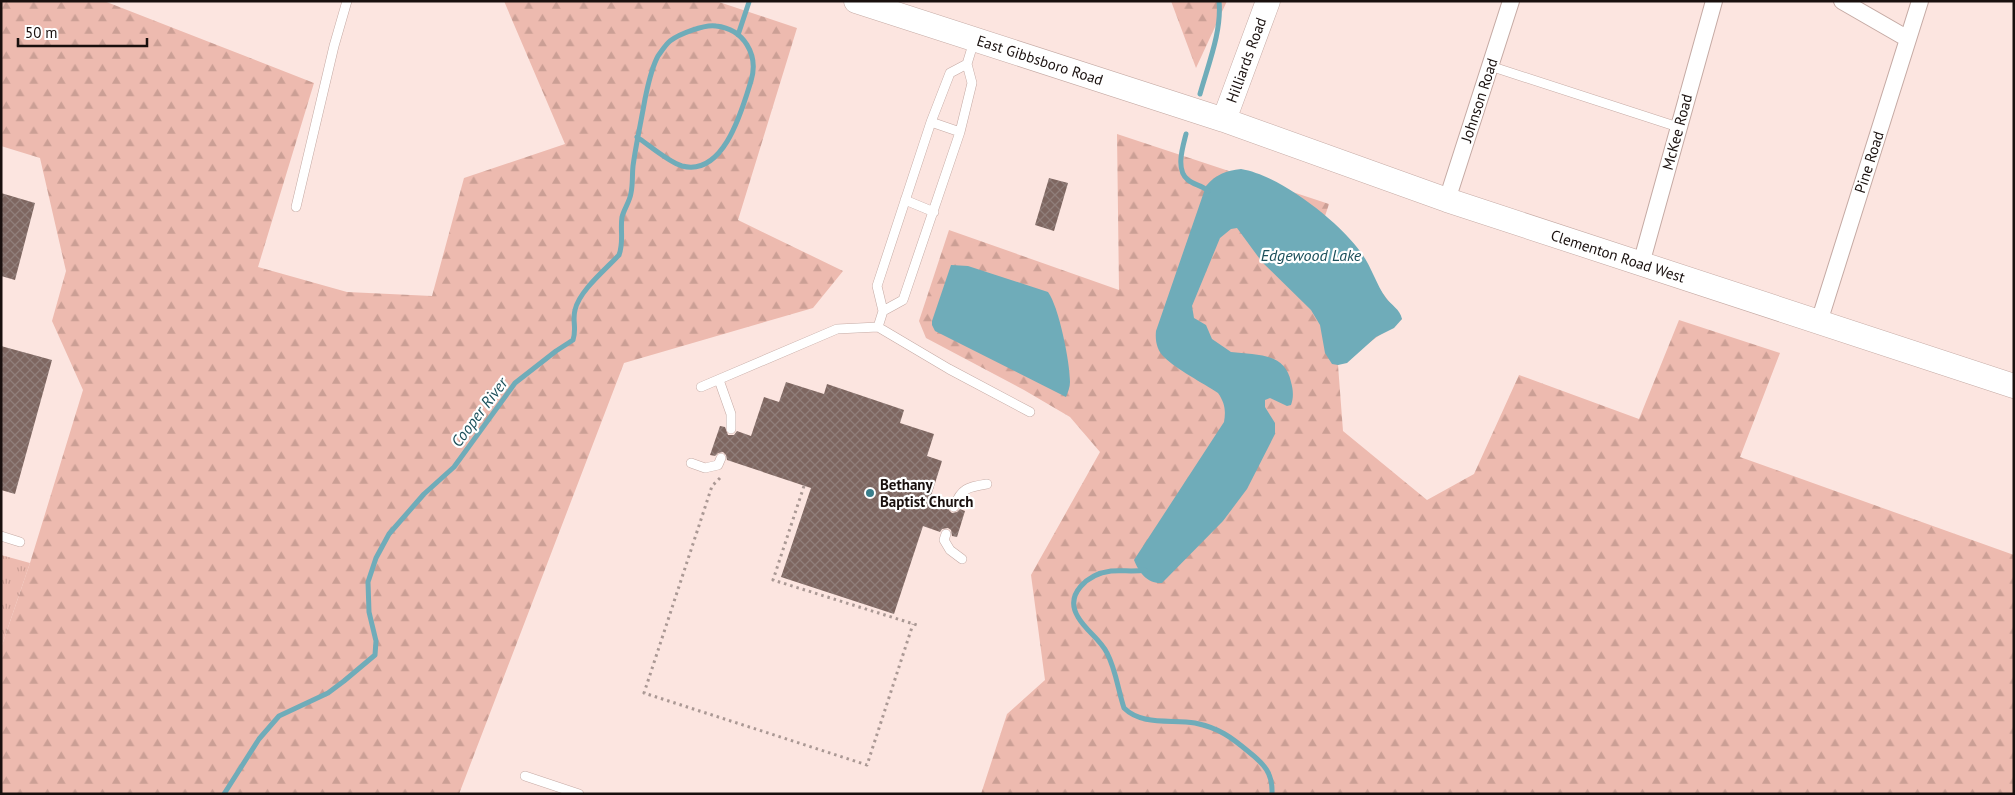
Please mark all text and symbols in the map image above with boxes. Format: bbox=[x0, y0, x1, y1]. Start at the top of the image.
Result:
scale bar bbox=[18, 15, 146, 47]
street label: Hilliards Road bbox=[1222, 15, 1270, 105]
text: 50 m bbox=[25, 23, 58, 42]
street label: East Gibbsboro Road bbox=[974, 31, 1106, 89]
street label: Johnson Road bbox=[1456, 56, 1501, 145]
street label: McKee Road bbox=[1658, 92, 1696, 172]
street label: Pine Road bbox=[1850, 129, 1888, 195]
street label: Clementon Road West bbox=[1548, 225, 1688, 287]
water label: Edgewood Lake bbox=[1261, 245, 1362, 265]
water label: Cooper River bbox=[446, 372, 513, 451]
place label: Bethany Baptist Church bbox=[880, 475, 973, 511]
marker: Bethany Baptist Church bbox=[864, 487, 876, 499]

